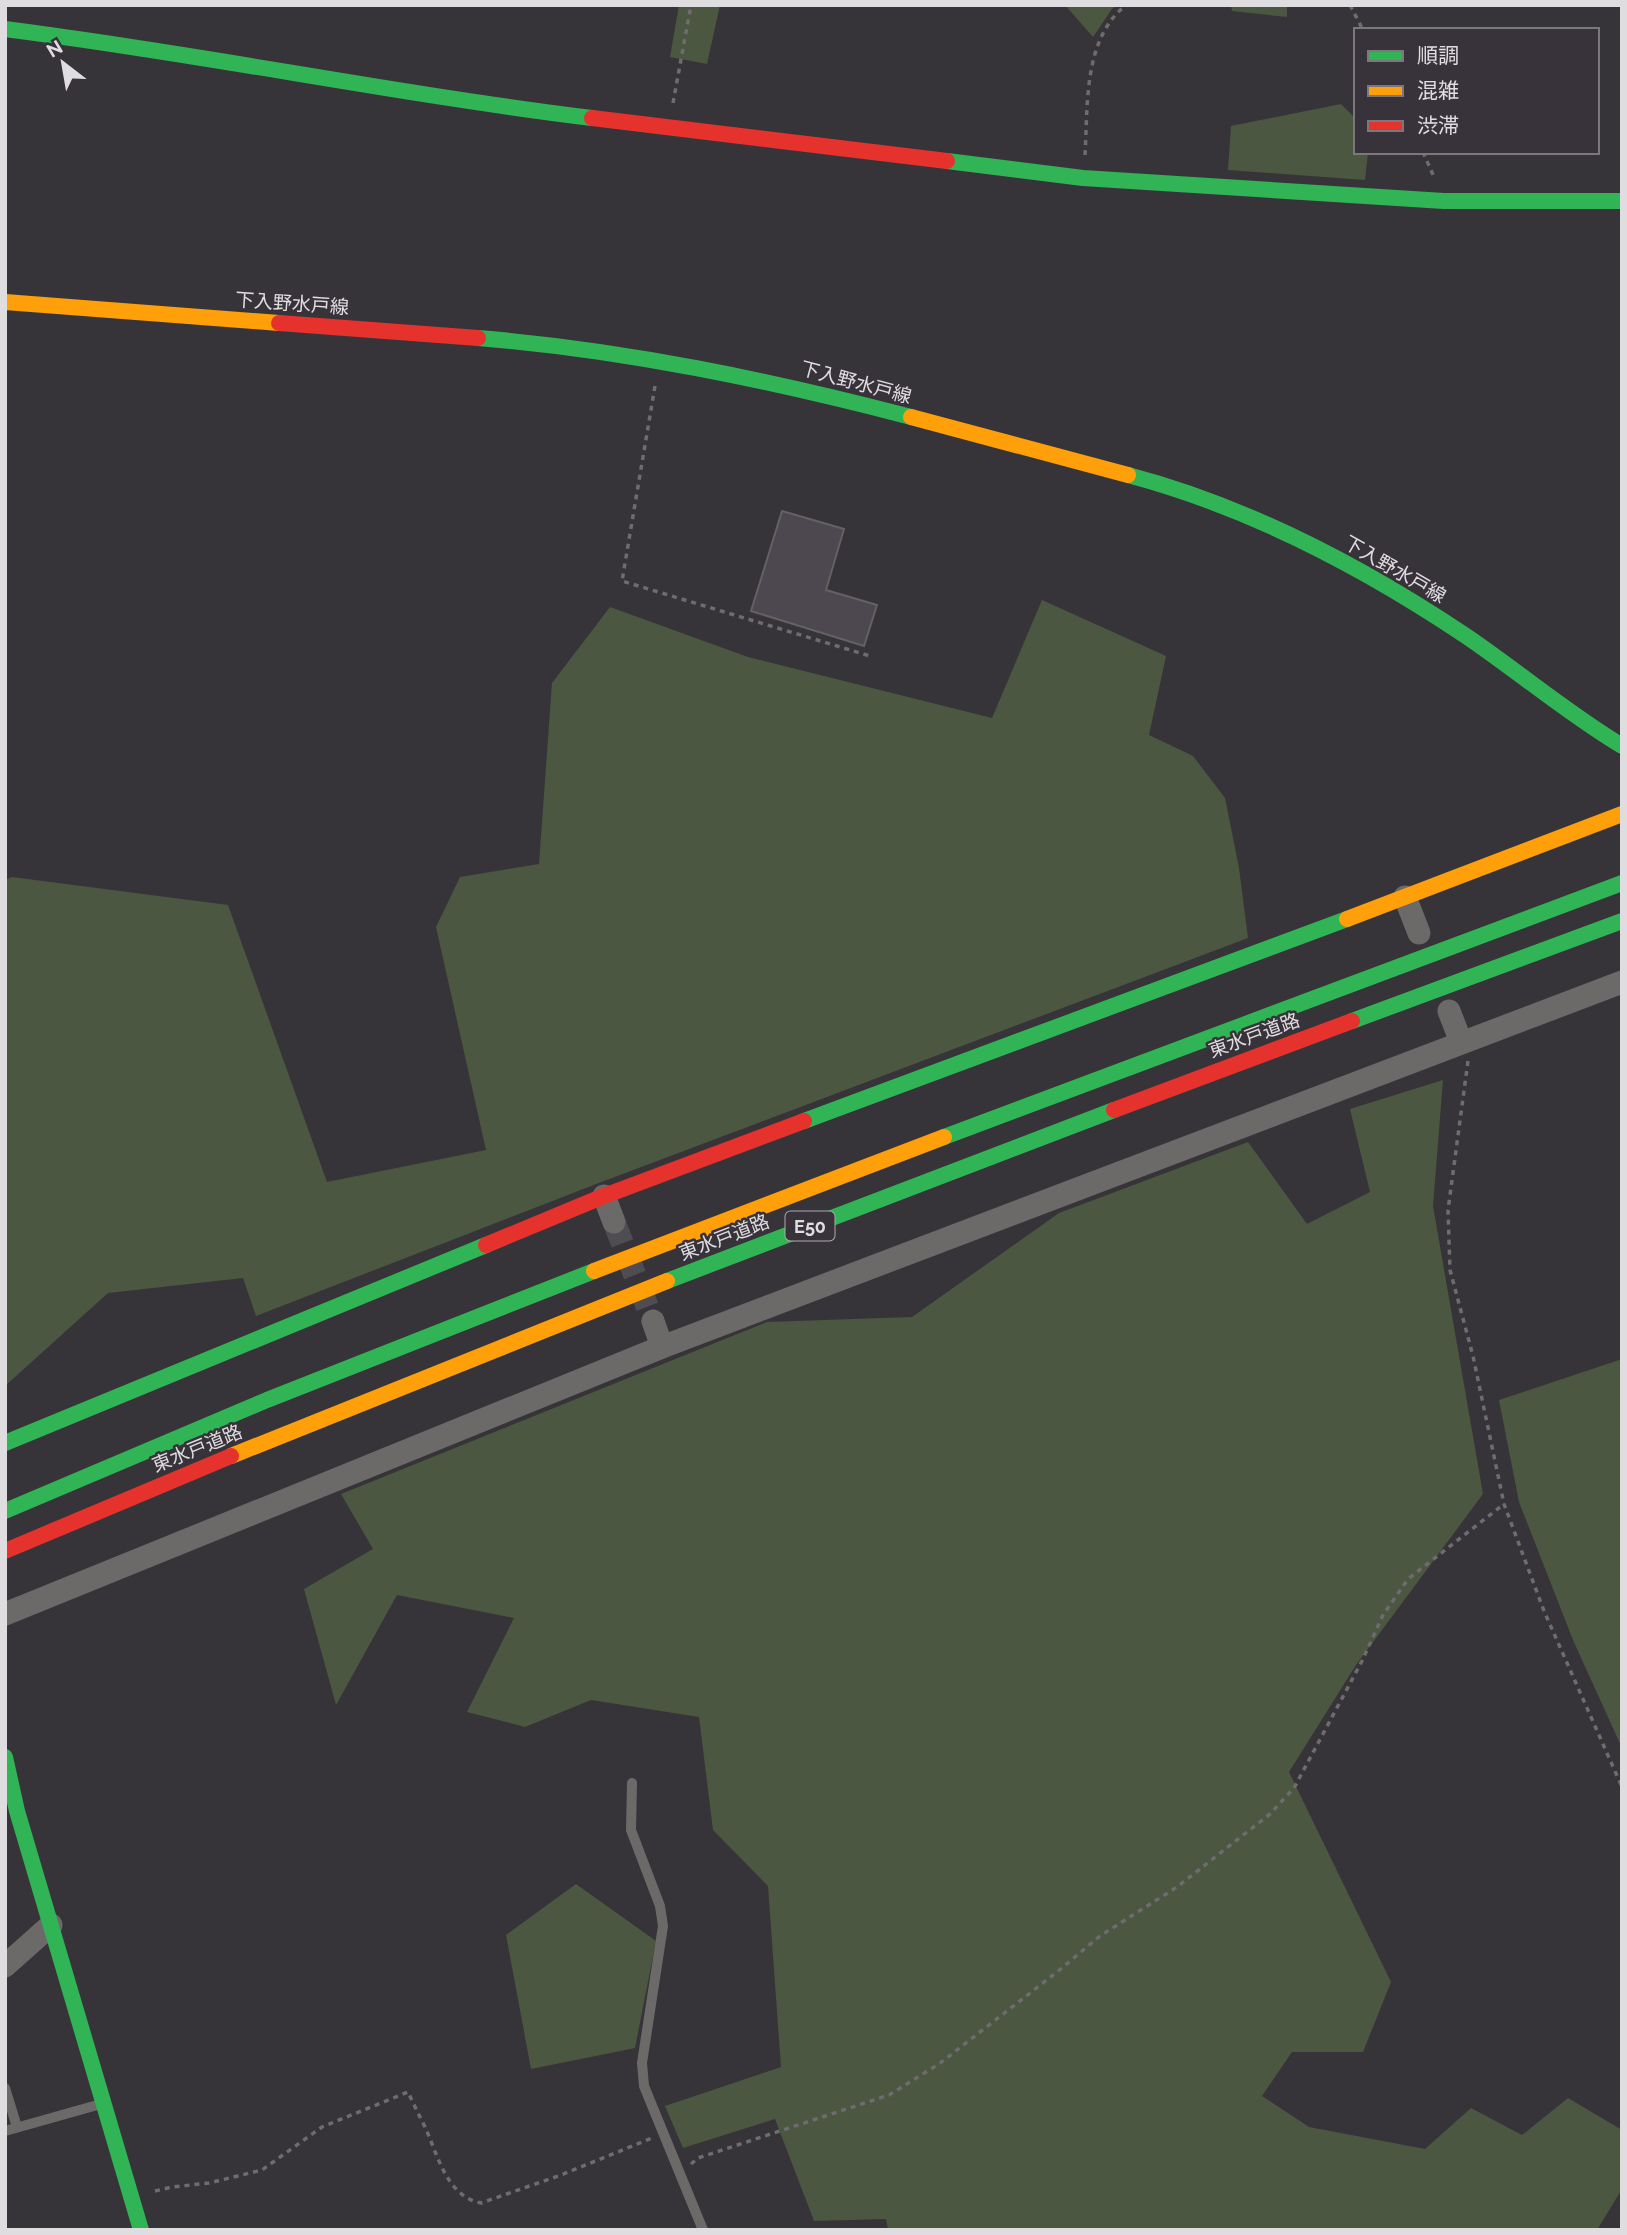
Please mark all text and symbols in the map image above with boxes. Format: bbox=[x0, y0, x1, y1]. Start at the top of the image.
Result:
north arrow bbox=[28, 28, 98, 98]
legend bbox=[1354, 28, 1599, 154]
text: N bbox=[42, 35, 66, 62]
text: 順調 bbox=[1417, 43, 1459, 68]
text: 混雑 bbox=[1417, 78, 1459, 103]
text: 渋滞 bbox=[1417, 113, 1459, 138]
street label: 下入野水戸線 bbox=[234, 288, 350, 318]
street label: 下入野水戸線 bbox=[798, 357, 914, 407]
street label: 下入野水戸線 bbox=[1340, 531, 1450, 607]
street label: 東水戸道路 bbox=[1206, 1008, 1302, 1062]
street label: 東水戸道路 bbox=[676, 1210, 772, 1264]
road number: E50 bbox=[786, 1212, 834, 1240]
street label: 東水戸道路 bbox=[149, 1420, 245, 1476]

